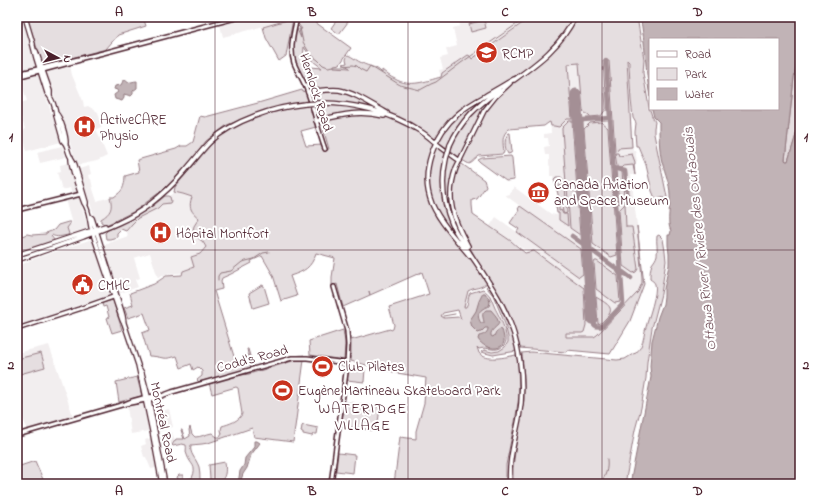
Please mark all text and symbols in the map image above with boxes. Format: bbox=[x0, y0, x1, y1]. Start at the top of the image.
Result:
text: A bbox=[115, 3, 123, 22]
text: B bbox=[307, 3, 317, 22]
text: C bbox=[501, 3, 509, 22]
text: D bbox=[692, 3, 703, 22]
north arrow bbox=[38, 38, 78, 78]
legend bbox=[649, 38, 779, 110]
school or university icon: RCMP bbox=[473, 40, 499, 66]
place label: RCMP bbox=[502, 44, 534, 65]
text: Road bbox=[685, 46, 711, 64]
street label: Hemlock Road bbox=[293, 51, 338, 134]
text: N bbox=[59, 54, 75, 64]
text: Park bbox=[685, 66, 707, 84]
text: Water bbox=[685, 86, 714, 104]
place label: ActiveCARE Physio bbox=[100, 110, 167, 148]
hospital icon: ActiveCARE Physio bbox=[72, 114, 98, 140]
water label: Ottawa River / Rivière des Outaouais bbox=[677, 126, 723, 352]
text: 1 bbox=[9, 128, 14, 147]
text: 1 bbox=[804, 128, 809, 147]
place label: Canada Aviation and Space Museum bbox=[554, 175, 669, 212]
museum icon: Canada Aviation and Space Museum bbox=[525, 179, 551, 205]
hospital icon: Hôpital Montfort bbox=[148, 220, 174, 246]
place label: Hôpital Montfort bbox=[176, 224, 269, 245]
public building icon: CMHC bbox=[69, 272, 95, 298]
place label: CMHC bbox=[98, 276, 130, 297]
street label: Codd's Road bbox=[214, 340, 291, 379]
sports icon: Club Pilates bbox=[309, 353, 335, 379]
text: 2 bbox=[7, 356, 15, 375]
text: 2 bbox=[802, 356, 810, 375]
place label: Club Pilates bbox=[338, 357, 405, 378]
sports icon: Eugène Martineau Skateboard Park bbox=[269, 377, 295, 403]
street label: Montréal Road bbox=[144, 380, 181, 465]
place label: Eugène Martineau Skateboard Park bbox=[298, 381, 501, 403]
district label: WATERIDGE VILLAGE bbox=[319, 398, 407, 437]
text: A bbox=[115, 482, 123, 501]
text: B bbox=[307, 482, 317, 501]
text: C bbox=[501, 482, 509, 501]
text: D bbox=[692, 482, 703, 501]

